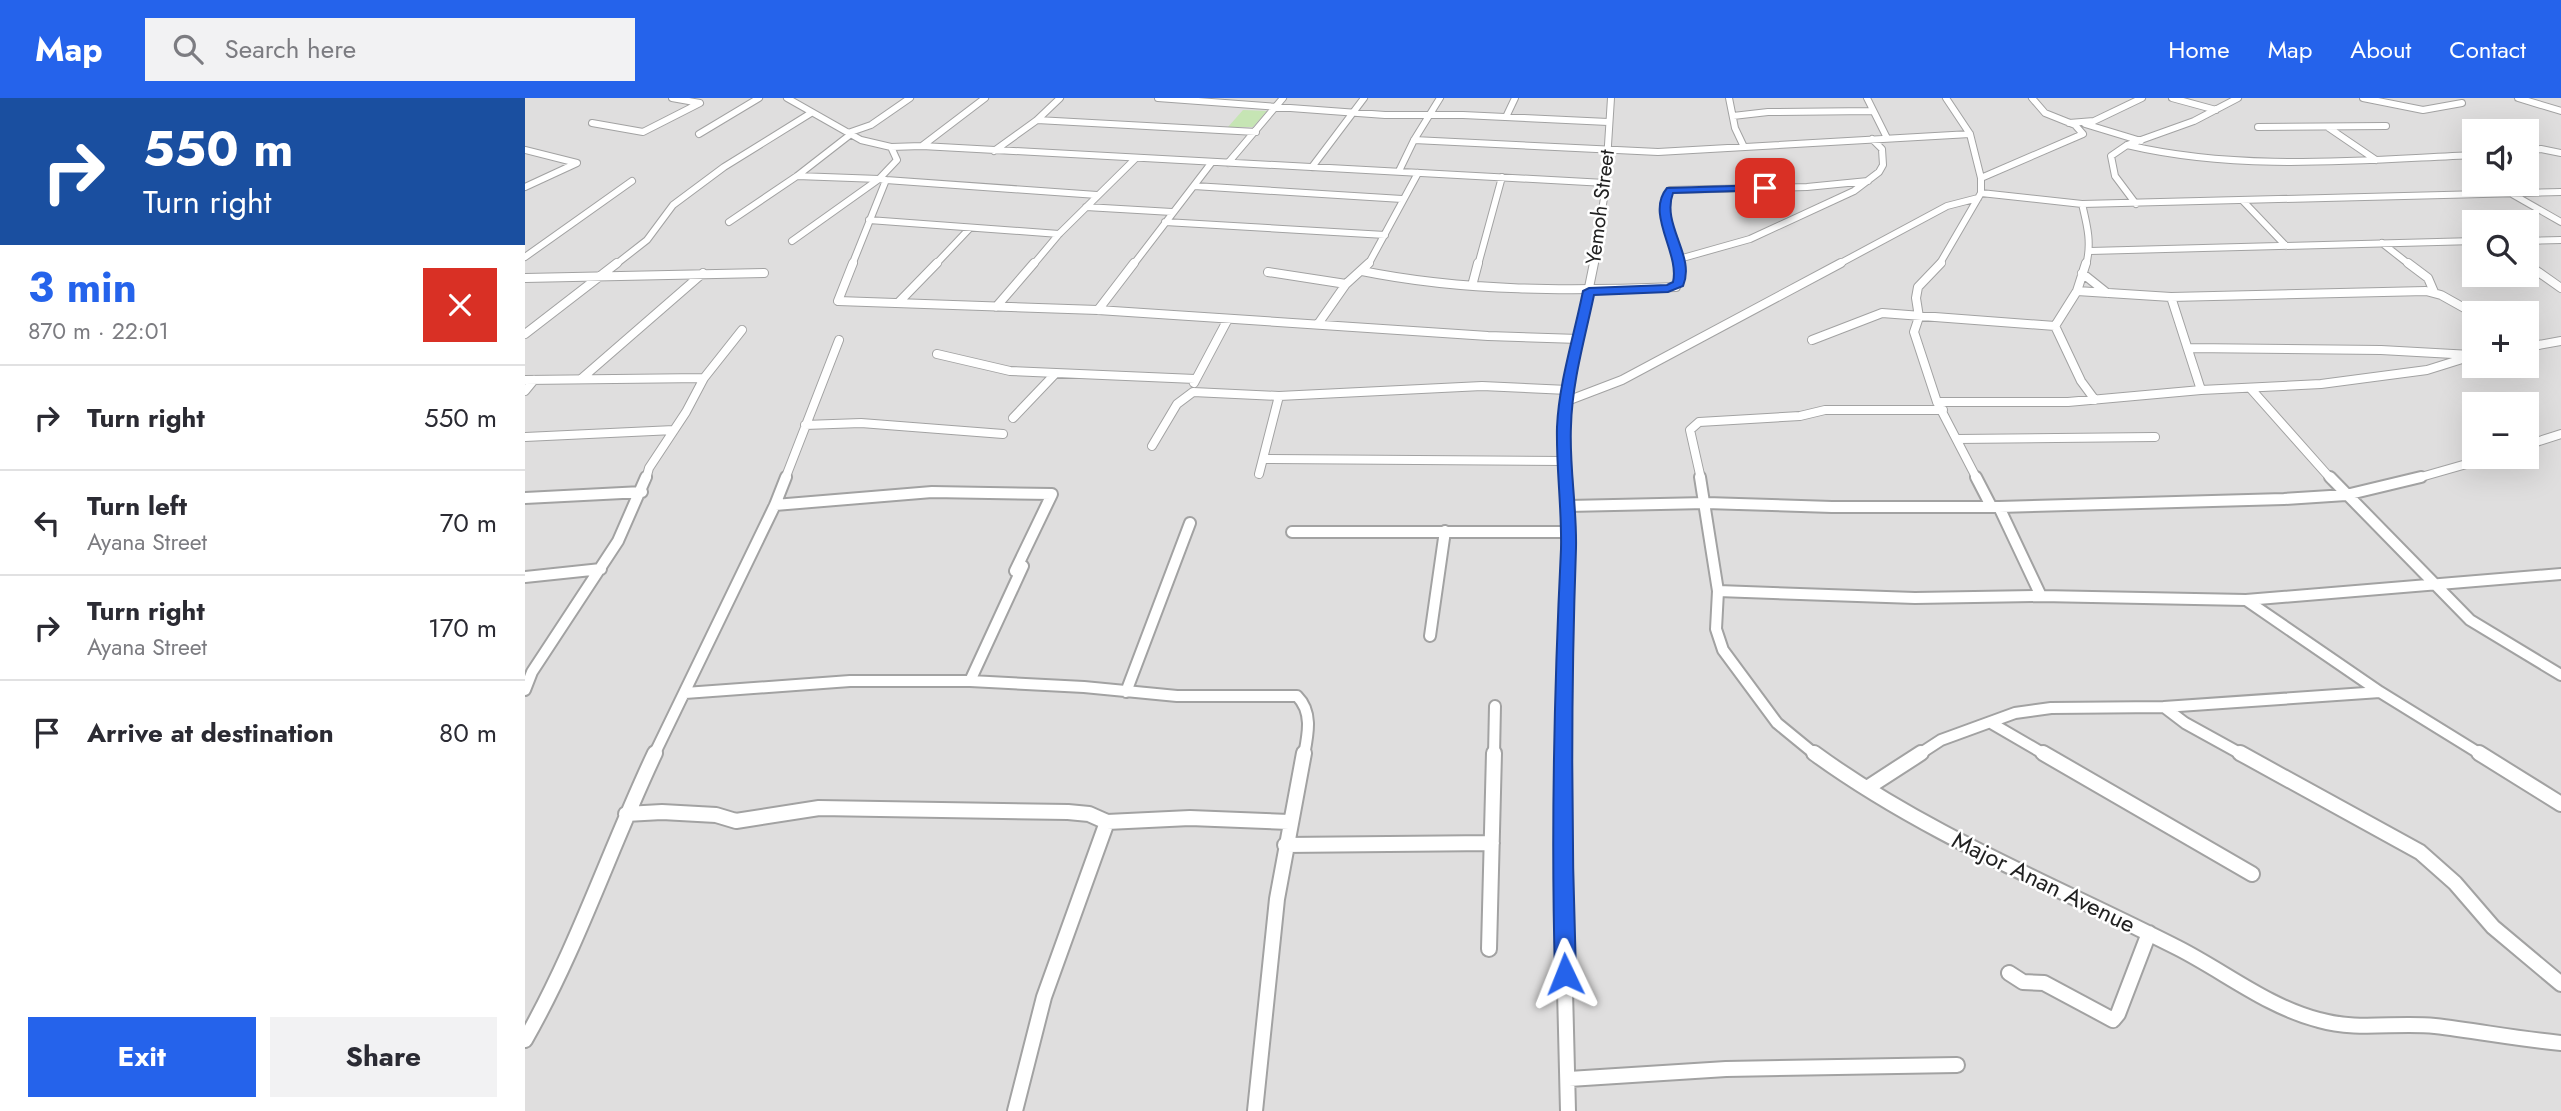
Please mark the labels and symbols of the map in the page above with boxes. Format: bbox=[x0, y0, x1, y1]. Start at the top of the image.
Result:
street label: Yemoh Street bbox=[1578, 148, 1622, 266]
pin bbox=[1735, 158, 1795, 218]
street label: Major Anan Avenue bbox=[1946, 822, 2142, 942]
position arrow bbox=[1528, 937, 1602, 1011]

